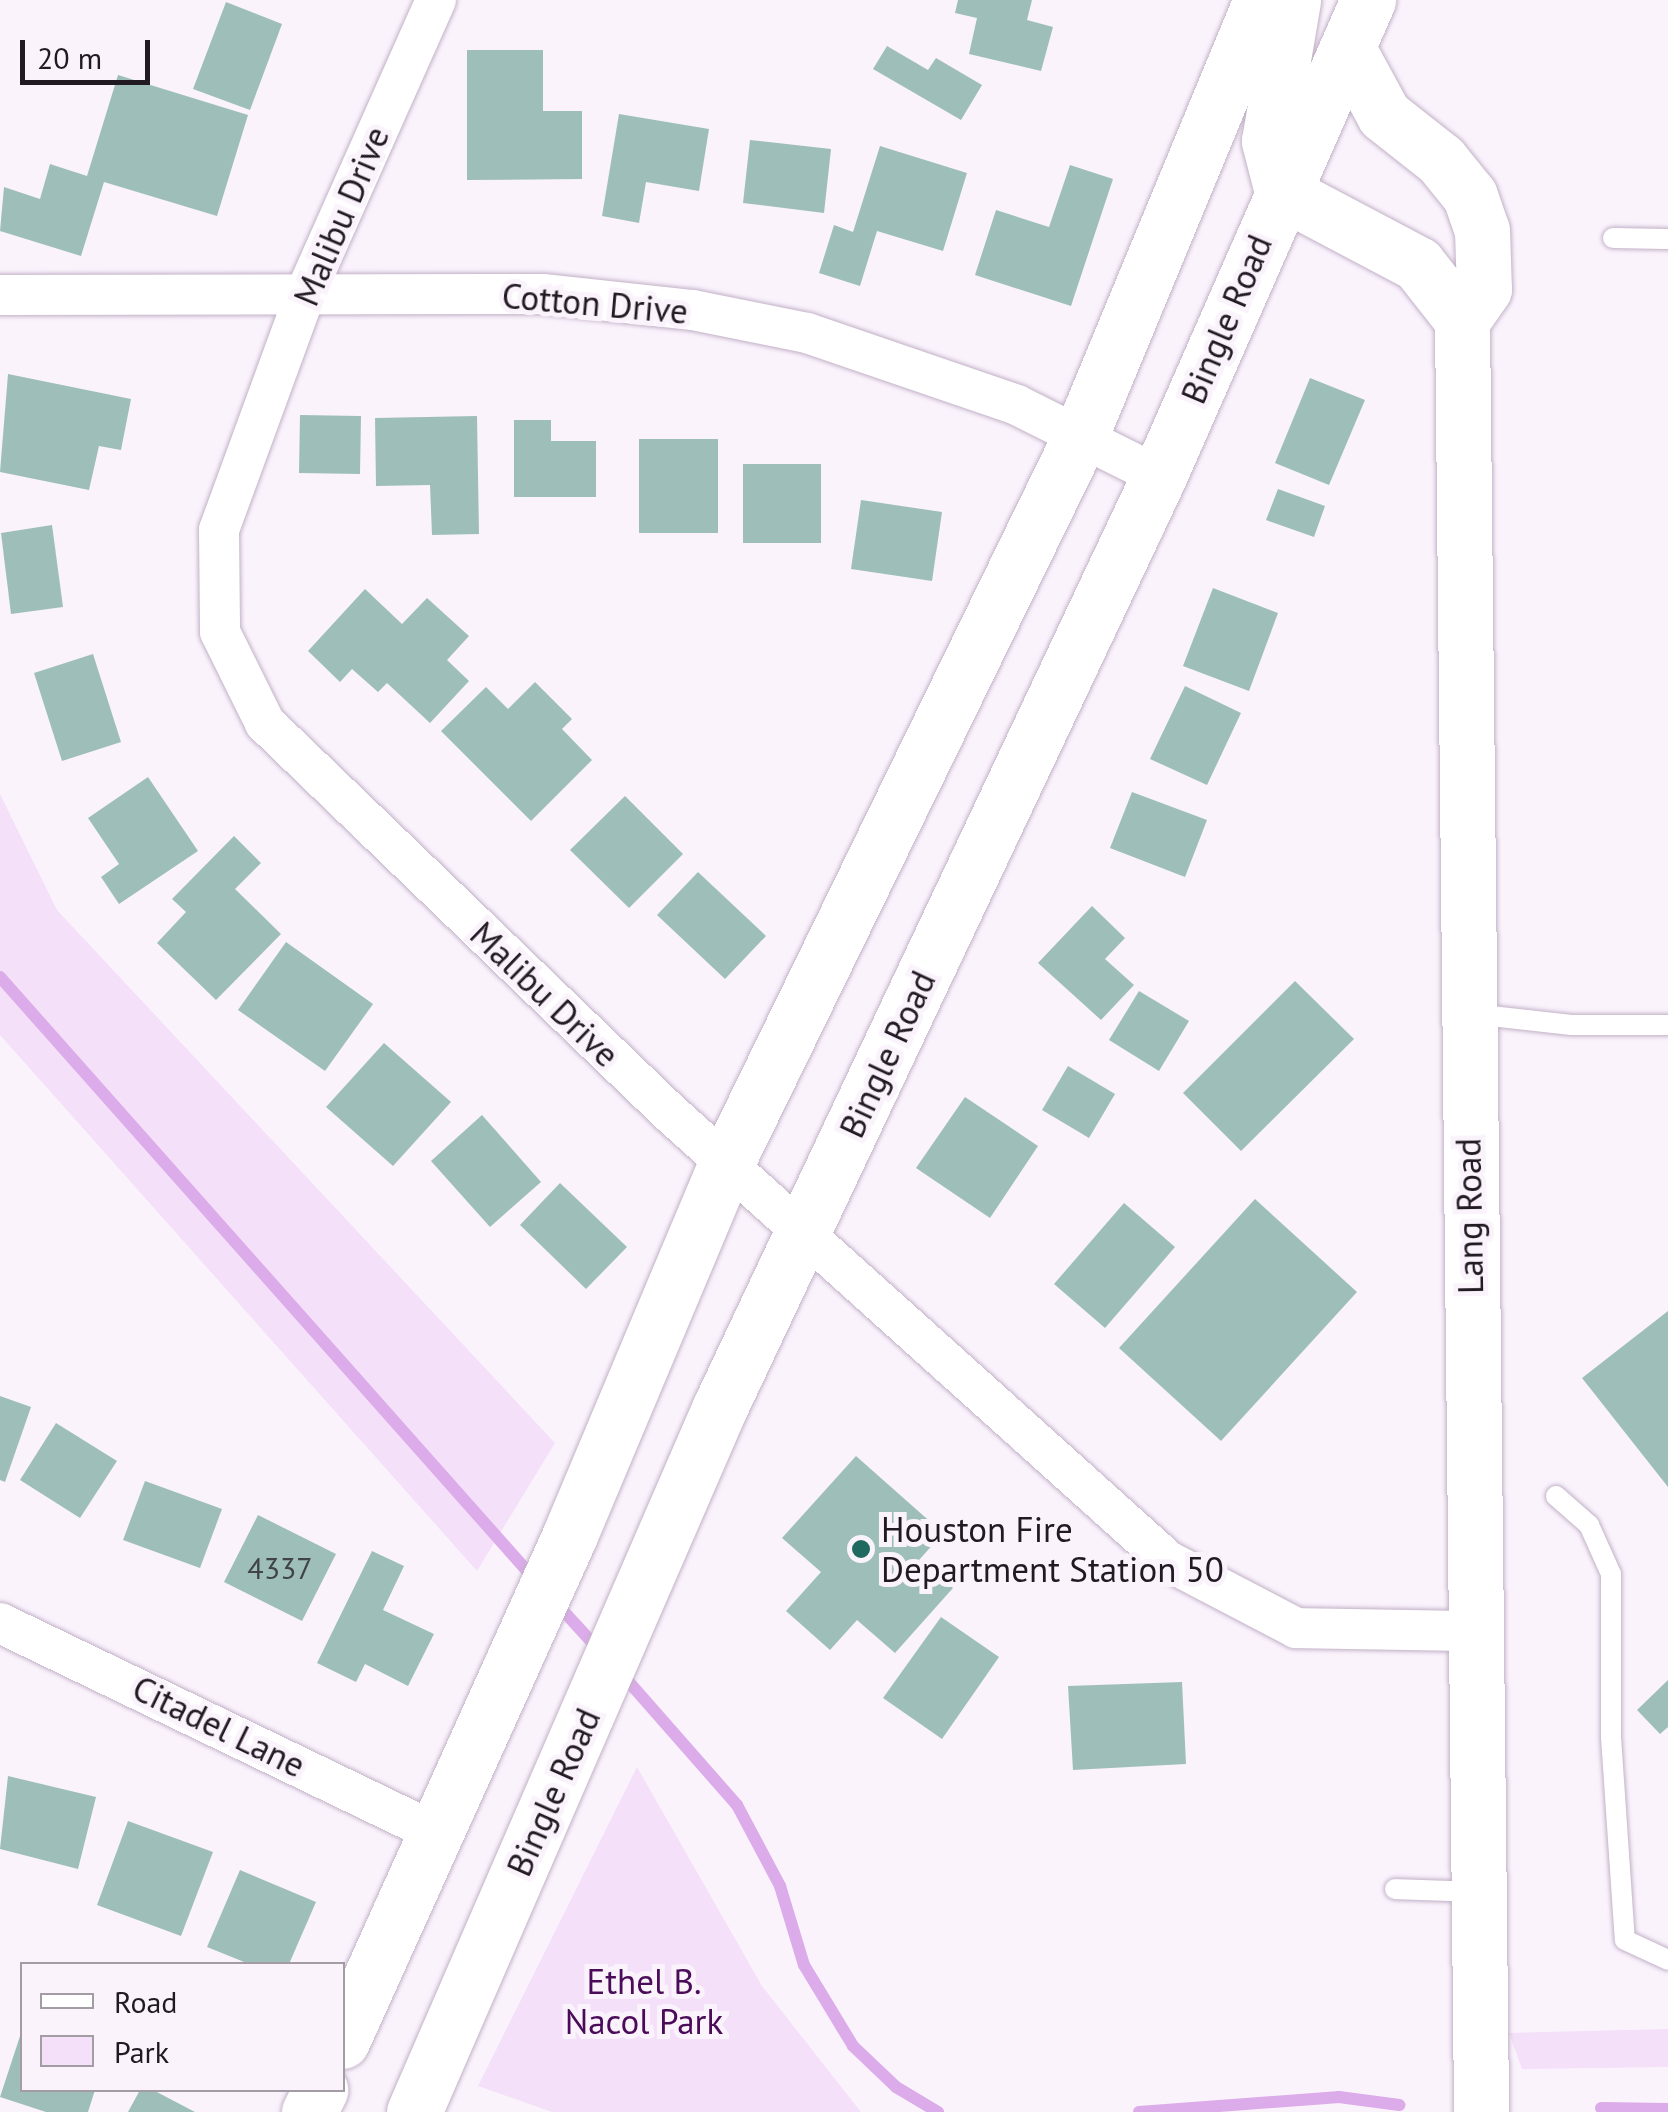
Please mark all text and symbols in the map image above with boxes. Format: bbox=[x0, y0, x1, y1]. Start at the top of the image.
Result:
scale bar bbox=[25, 20, 155, 82]
text: 20 m bbox=[37, 38, 102, 77]
street label: Malibu Drive bbox=[285, 120, 397, 312]
street label: Bingle Road bbox=[1172, 228, 1280, 410]
street label: Cotton Drive bbox=[500, 274, 690, 332]
street label: Malibu Drive bbox=[462, 913, 628, 1075]
street label: Bingle Road bbox=[830, 964, 944, 1144]
street label: Lang Road bbox=[1447, 1138, 1491, 1294]
place label: Houston Fire Department Station 50 bbox=[881, 1508, 1224, 1590]
marker: Houston Fire Department Station 50 bbox=[850, 1538, 872, 1560]
house number: 4337 bbox=[247, 1550, 313, 1586]
street label: Citadel Lane bbox=[126, 1666, 312, 1786]
street label: Bingle Road bbox=[497, 1702, 609, 1882]
park label: Ethel B. Nacol Park bbox=[565, 1960, 723, 2042]
legend bbox=[20, 1962, 345, 2092]
text: Road bbox=[114, 1982, 178, 2021]
text: Park bbox=[114, 2032, 169, 2071]

